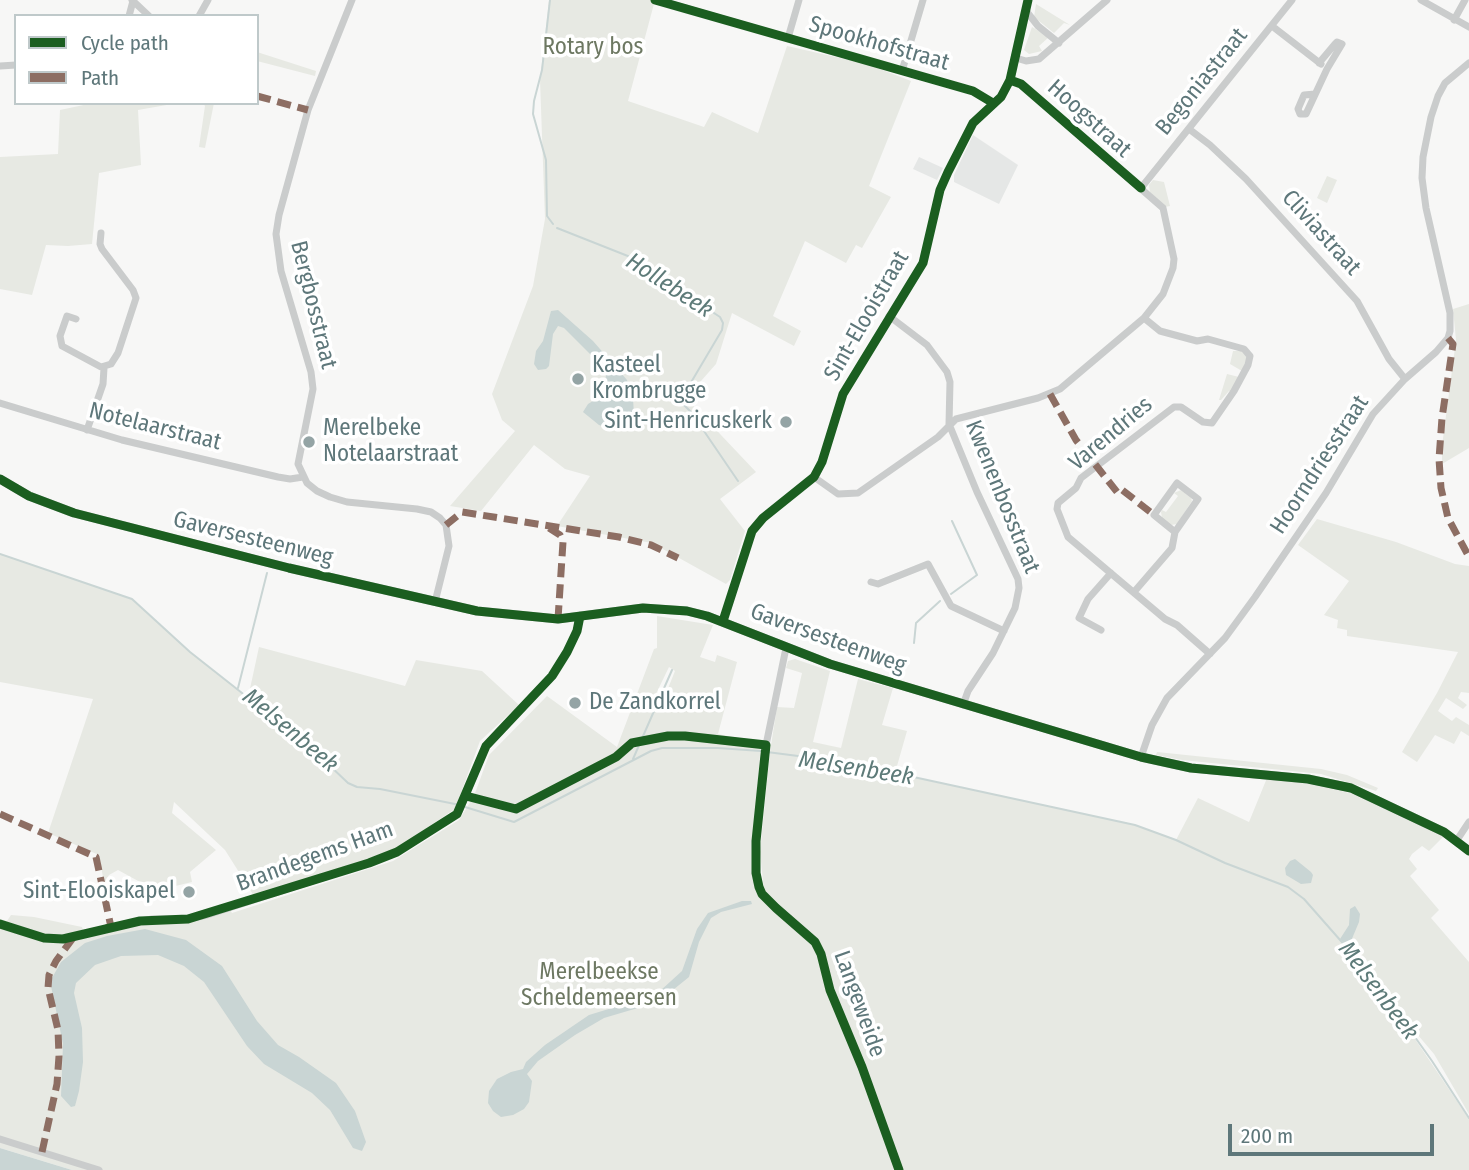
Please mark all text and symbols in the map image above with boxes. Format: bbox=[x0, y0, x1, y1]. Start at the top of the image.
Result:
street label: Spookhofstraat bbox=[806, 11, 952, 77]
legend bbox=[14, 14, 259, 105]
street label: Begoniastraat bbox=[1150, 23, 1254, 141]
text: Cycle path bbox=[81, 30, 169, 56]
park label: Rotary bos bbox=[543, 34, 643, 62]
text: Path bbox=[81, 65, 119, 91]
street label: Hoogstraat bbox=[1041, 74, 1137, 164]
street label: Cliviastraat bbox=[1276, 185, 1366, 281]
street label: Bergbosstraat bbox=[284, 238, 342, 372]
street label: Sint-Elooistraat bbox=[819, 246, 915, 386]
water label: Hollebeek bbox=[620, 247, 718, 325]
place label: Kasteel Krombrugge bbox=[592, 352, 706, 406]
marker: Kasteel Krombrugge bbox=[570, 371, 586, 387]
street label: Hoorndriesstraat bbox=[1265, 390, 1375, 540]
street label: Varendries bbox=[1064, 391, 1158, 477]
street label: Notelaarstraat bbox=[86, 397, 224, 457]
place label: Sint-Henricuskerk bbox=[604, 408, 772, 436]
marker: Sint-Henricuskerk bbox=[778, 414, 794, 430]
place label: Merelbeke Notelaarstraat bbox=[323, 415, 458, 469]
street label: Kwenenbosstraat bbox=[959, 416, 1045, 578]
marker: Merelbeke Notelaarstraat bbox=[301, 434, 317, 450]
street label: Gaversesteenweg bbox=[170, 506, 336, 572]
street label: Gaversesteenweg bbox=[746, 598, 910, 680]
water label: Melsenbeek bbox=[236, 683, 344, 779]
place label: De Zandkorrel bbox=[589, 689, 721, 717]
marker: De Zandkorrel bbox=[567, 695, 583, 711]
water label: Melsenbeek bbox=[797, 746, 915, 792]
street label: Brandegems Ham bbox=[233, 816, 397, 898]
place label: Sint-Elooiskapel bbox=[23, 878, 175, 906]
marker: Sint-Elooiskapel bbox=[181, 884, 197, 900]
water label: Melsenbeek bbox=[1332, 936, 1424, 1046]
street label: Langeweide bbox=[827, 947, 891, 1061]
park label: Merelbeekse Scheldemeersen bbox=[521, 959, 677, 1013]
scale bar bbox=[1231, 1110, 1438, 1154]
text: 200 m bbox=[1241, 1123, 1293, 1149]

